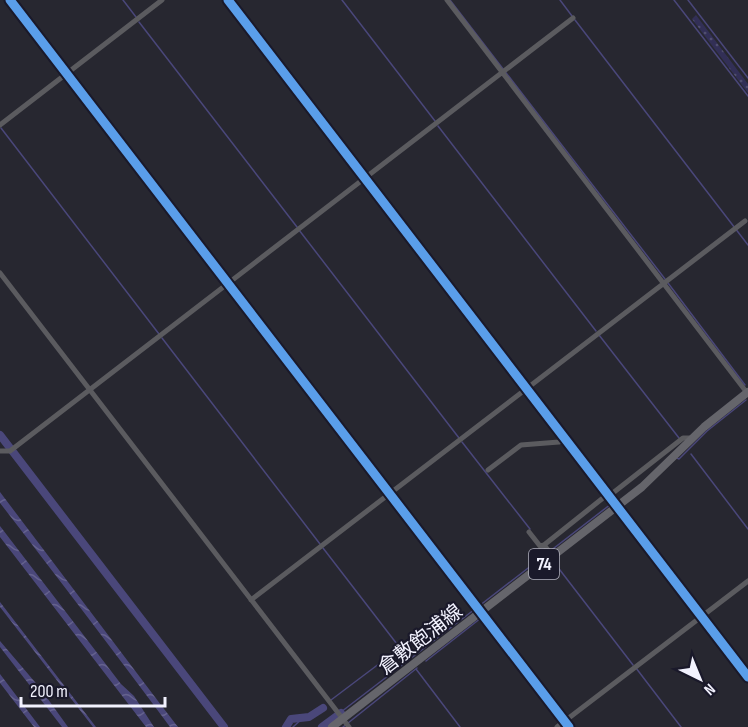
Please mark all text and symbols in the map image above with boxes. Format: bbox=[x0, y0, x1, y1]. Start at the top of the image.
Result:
road number: 74 bbox=[529, 549, 559, 579]
street label: 倉敷飽浦線 bbox=[374, 600, 467, 680]
north arrow bbox=[670, 649, 730, 709]
scale bar bbox=[21, 670, 165, 708]
text: N bbox=[700, 679, 719, 699]
text: 200 m bbox=[30, 681, 68, 702]

